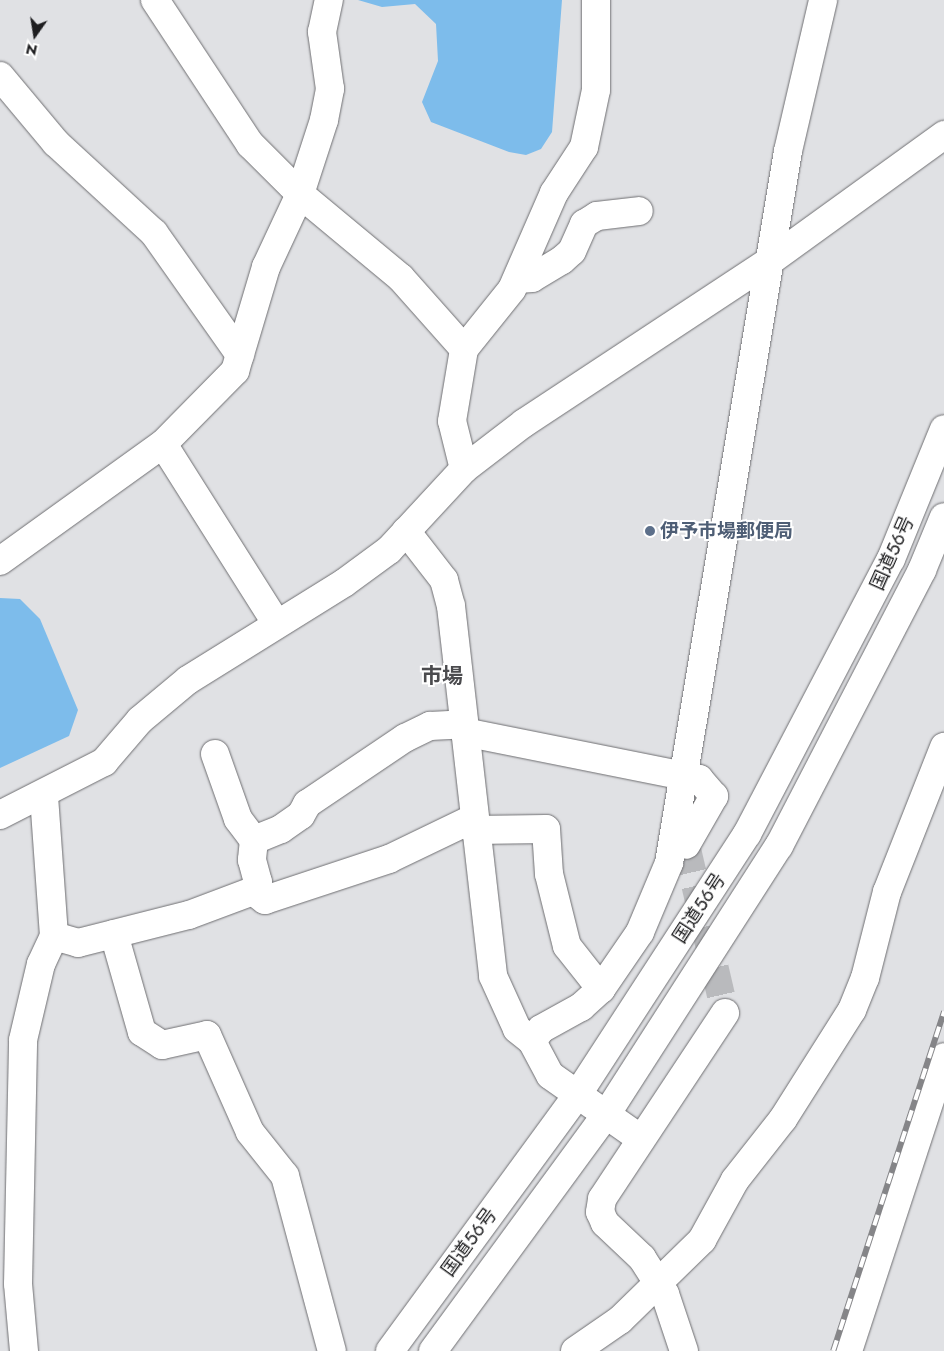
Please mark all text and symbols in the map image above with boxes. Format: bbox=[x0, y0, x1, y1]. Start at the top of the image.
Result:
north arrow bbox=[10, 10, 60, 60]
text: N bbox=[24, 39, 39, 61]
street label: 国道56号 bbox=[866, 512, 918, 594]
place label: 伊予市場郵便局 bbox=[660, 520, 793, 542]
marker: 伊予市場郵便局 bbox=[644, 525, 656, 537]
district label: 市場 bbox=[421, 663, 463, 689]
street label: 国道56号 bbox=[668, 869, 730, 947]
street label: 国道56号 bbox=[437, 1203, 501, 1281]

